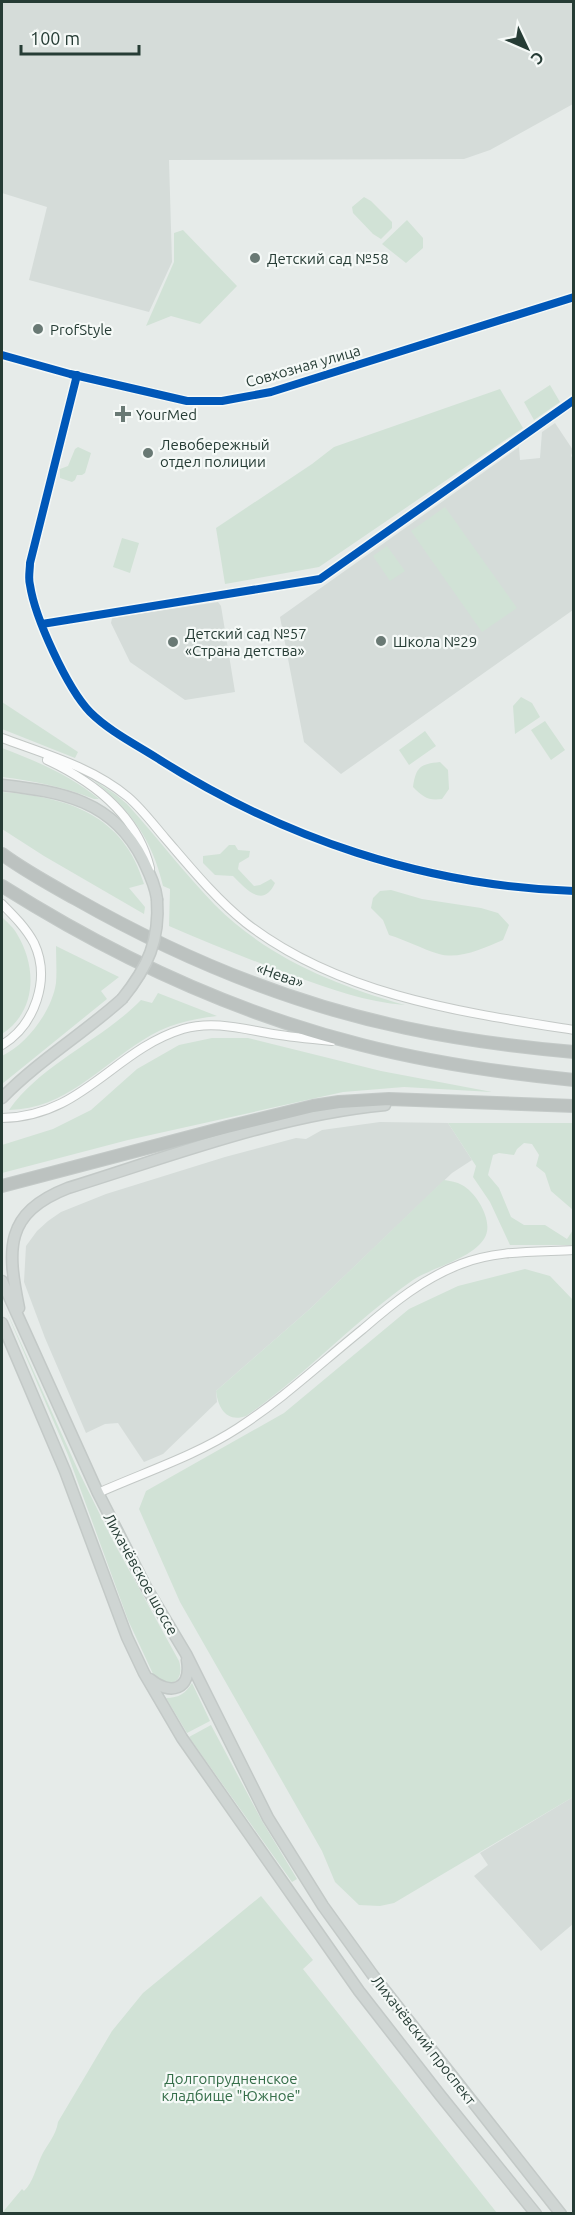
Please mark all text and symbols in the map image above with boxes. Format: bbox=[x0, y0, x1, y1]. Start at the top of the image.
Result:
scale bar bbox=[21, 18, 140, 56]
north arrow bbox=[497, 18, 557, 78]
text: 100 m bbox=[30, 28, 80, 48]
text: С bbox=[528, 48, 548, 68]
place label: Детский сад №58 bbox=[267, 250, 389, 267]
marker: Детский сад №58 bbox=[248, 251, 262, 265]
place label: ProfStyle bbox=[50, 321, 112, 338]
marker: ProfStyle bbox=[31, 322, 45, 336]
street label: Совхозная улица bbox=[244, 341, 362, 391]
marker: YourMed bbox=[114, 405, 132, 423]
place label: YourMed bbox=[136, 406, 197, 423]
place label: Левобережный отдел полиции bbox=[160, 436, 270, 470]
marker: Левобережный отдел полиции bbox=[141, 446, 155, 460]
place label: Детский сад №57 «Страна детства» bbox=[185, 625, 307, 659]
place label: Школа №29 bbox=[393, 633, 477, 650]
marker: Школа №29 bbox=[374, 634, 388, 648]
marker: Детский сад №57 «Страна детства» bbox=[166, 635, 180, 649]
street label: «Нева» bbox=[254, 959, 306, 991]
street label: Лихачёвское шоссе bbox=[100, 1510, 182, 1638]
street label: Лихачёвский проспект bbox=[368, 1972, 480, 2108]
park label: Долгопрудненское кладбище "Южное" bbox=[162, 2070, 300, 2104]

